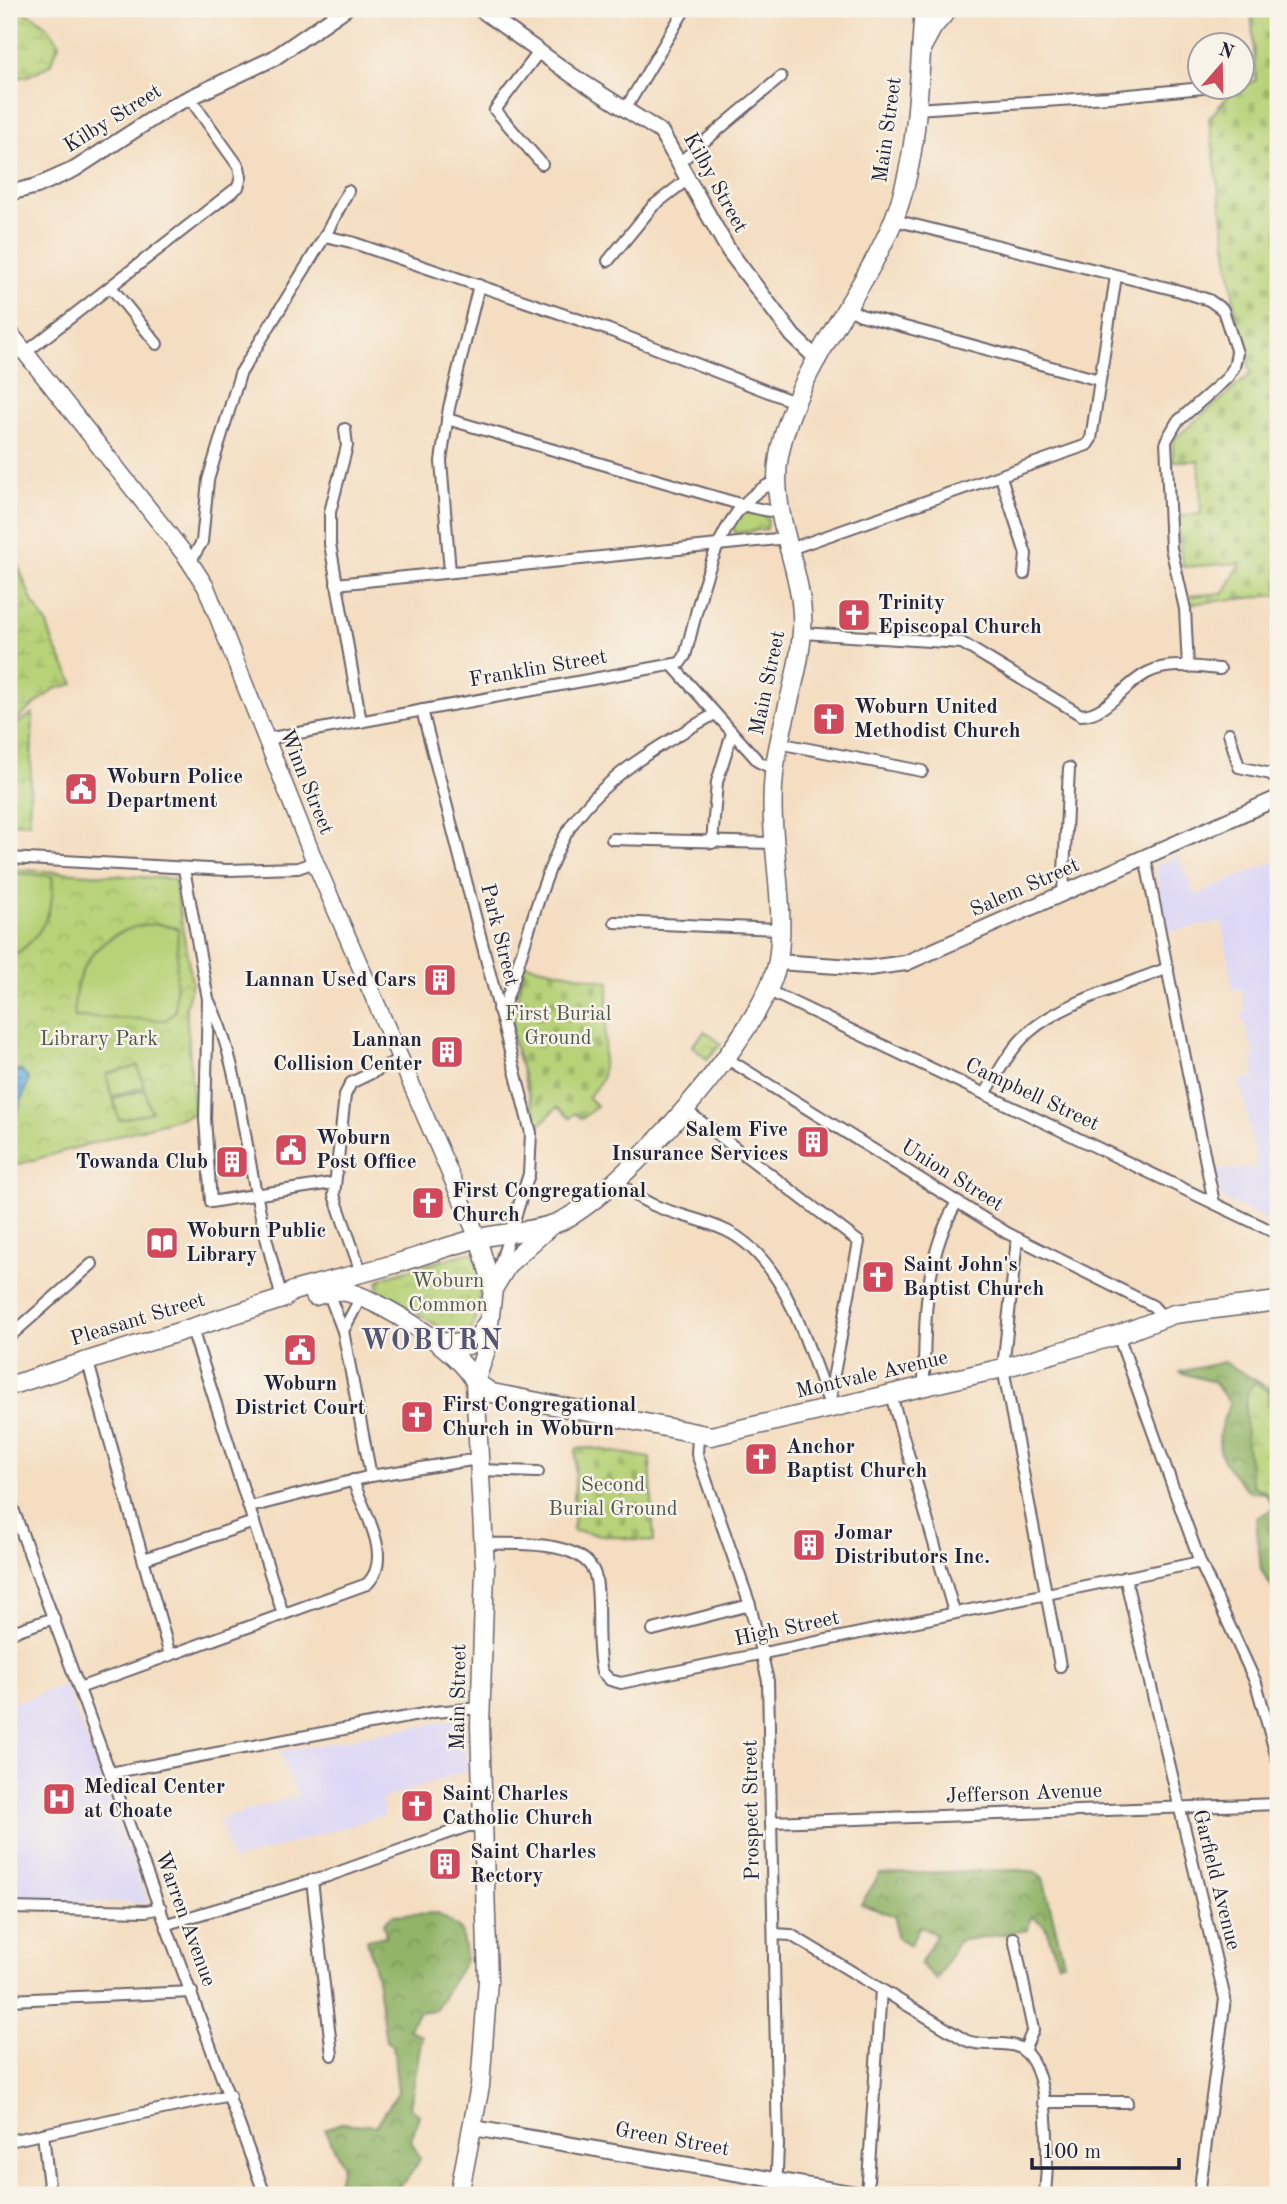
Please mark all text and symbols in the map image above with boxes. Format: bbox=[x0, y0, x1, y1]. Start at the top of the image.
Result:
north arrow bbox=[1186, 32, 1256, 102]
text: N bbox=[1216, 41, 1236, 64]
street label: Main Street bbox=[870, 76, 906, 184]
street label: Kilby Street bbox=[61, 81, 165, 157]
street label: Kilby Street bbox=[679, 130, 751, 236]
place label: Trinity Episcopal Church bbox=[878, 593, 1042, 638]
church icon: Trinity Episcopal Church bbox=[835, 596, 873, 634]
street label: Main Street bbox=[747, 629, 789, 737]
street label: Franklin Street bbox=[467, 647, 609, 691]
place label: Woburn United Methodist Church bbox=[854, 697, 1021, 742]
church icon: Woburn United Methodist Church bbox=[810, 700, 848, 738]
street label: Winn Street bbox=[275, 726, 337, 838]
place label: Woburn Police Department bbox=[106, 767, 243, 812]
public building icon: Woburn Police Department bbox=[62, 770, 100, 808]
street label: Salem Street bbox=[967, 855, 1083, 921]
street label: Park Street bbox=[476, 882, 522, 988]
building icon: Lannan Used Cars bbox=[421, 961, 459, 999]
place label: Lannan Used Cars bbox=[244, 970, 416, 991]
park label: First Burial Ground bbox=[505, 1004, 612, 1049]
park label: Library Park bbox=[40, 1029, 158, 1050]
place label: Lannan Collision Center bbox=[273, 1030, 422, 1075]
building icon: Lannan Collision Center bbox=[428, 1033, 466, 1071]
street label: Campbell Street bbox=[962, 1055, 1102, 1135]
place label: Salem Five Insurance Services bbox=[611, 1120, 788, 1165]
building icon: Salem Five Insurance Services bbox=[794, 1123, 832, 1161]
place label: Woburn Post Office bbox=[316, 1128, 417, 1173]
public building icon: Woburn Post Office bbox=[272, 1131, 310, 1169]
street label: Union Street bbox=[897, 1136, 1007, 1216]
building icon: Towanda Club bbox=[213, 1143, 251, 1181]
place label: Towanda Club bbox=[75, 1152, 208, 1173]
place label: First Congregational Church bbox=[452, 1181, 646, 1226]
church icon: First Congregational Church bbox=[409, 1184, 447, 1222]
place label: Woburn Public Library bbox=[186, 1221, 326, 1266]
library icon: Woburn Public Library bbox=[143, 1224, 181, 1262]
place label: Saint John's Baptist Church bbox=[903, 1255, 1045, 1300]
church icon: Saint John's Baptist Church bbox=[859, 1258, 897, 1296]
park label: Woburn Common bbox=[408, 1271, 488, 1316]
street label: Pleasant Street bbox=[68, 1290, 208, 1350]
district label: WOBURN bbox=[360, 1328, 504, 1356]
public building icon: Woburn District Court bbox=[281, 1331, 319, 1369]
street label: Montvale Avenue bbox=[794, 1347, 950, 1403]
place label: Woburn District Court bbox=[235, 1374, 366, 1419]
place label: First Congregational Church in Woburn bbox=[442, 1395, 636, 1440]
church icon: First Congregational Church in Woburn bbox=[398, 1398, 436, 1436]
place label: Anchor Baptist Church bbox=[786, 1437, 928, 1482]
church icon: Anchor Baptist Church bbox=[742, 1440, 780, 1478]
park label: Second Burial Ground bbox=[548, 1475, 678, 1520]
place label: Jomar Distributors Inc. bbox=[834, 1523, 990, 1568]
building icon: Jomar Distributors Inc. bbox=[790, 1526, 828, 1564]
street label: High Street bbox=[733, 1608, 841, 1650]
street label: Main Street bbox=[448, 1644, 470, 1750]
street label: Prospect Street bbox=[740, 1739, 764, 1881]
place label: Medical Center at Choate bbox=[84, 1777, 225, 1822]
hospital icon: Medical Center at Choate bbox=[40, 1780, 78, 1818]
street label: Jefferson Avenue bbox=[945, 1781, 1103, 1807]
place label: Saint Charles Catholic Church bbox=[442, 1784, 593, 1829]
church icon: Saint Charles Catholic Church bbox=[398, 1787, 436, 1825]
street label: Garfield Avenue bbox=[1188, 1808, 1244, 1952]
place label: Saint Charles Rectory bbox=[470, 1842, 596, 1887]
building icon: Saint Charles Rectory bbox=[426, 1845, 464, 1883]
street label: Warren Avenue bbox=[151, 1849, 219, 1989]
street label: Green Street bbox=[613, 2120, 731, 2160]
scale bar bbox=[1032, 2127, 1178, 2171]
text: 100 m bbox=[1042, 2142, 1101, 2163]

